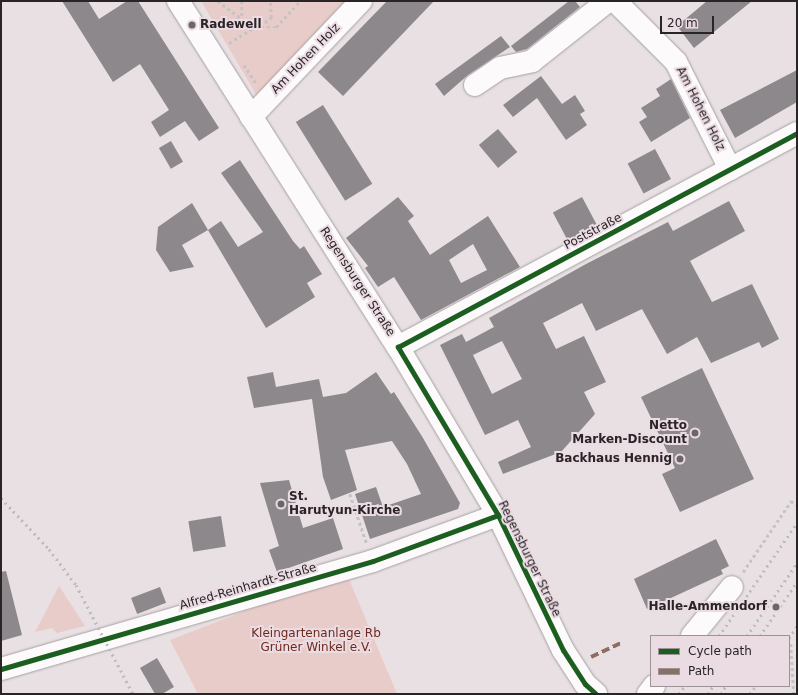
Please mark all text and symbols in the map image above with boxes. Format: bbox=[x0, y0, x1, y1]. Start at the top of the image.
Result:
scale bar bbox=[662, 8, 716, 34]
text: 20 m bbox=[667, 16, 698, 30]
place label: Radewell bbox=[200, 18, 262, 32]
marker: Radewell bbox=[187, 20, 197, 30]
street label: Am Hohen Holz bbox=[269, 21, 343, 97]
street label: Am Hohen Holz bbox=[673, 65, 727, 153]
street label: Poststraße bbox=[562, 211, 624, 253]
street label: Regensburger Straße bbox=[316, 225, 398, 339]
place label: Netto Marken-Discount bbox=[572, 419, 687, 447]
marker: Netto Marken-Discount bbox=[690, 428, 700, 438]
place label: Backhaus Hennig bbox=[555, 452, 672, 466]
marker: Backhaus Hennig bbox=[675, 454, 685, 464]
place label: St. Harutyun-Kirche bbox=[289, 490, 400, 518]
marker: St. Harutyun-Kirche bbox=[276, 499, 286, 509]
street label: Regensburger Straße bbox=[495, 499, 563, 619]
street label: Alfred-Reinhardt-Straße bbox=[178, 561, 318, 613]
place label: Halle-Ammendorf bbox=[649, 600, 767, 614]
marker: Halle-Ammendorf bbox=[770, 601, 782, 613]
park label: Kleingartenanlage Rb Grüner Winkel e.V. bbox=[251, 627, 381, 655]
legend bbox=[650, 635, 790, 687]
text: Cycle path bbox=[688, 644, 752, 658]
text: Path bbox=[688, 664, 714, 678]

